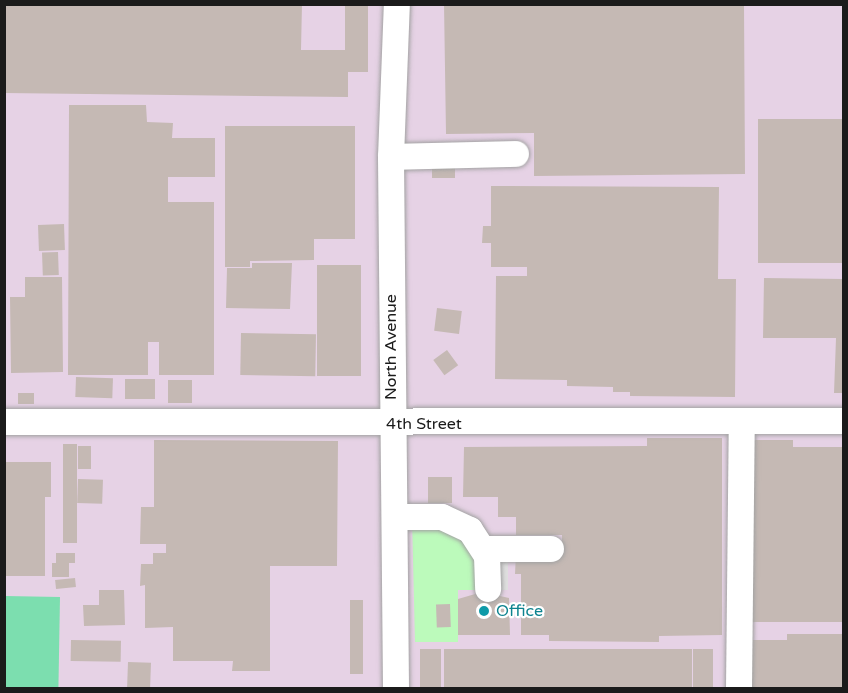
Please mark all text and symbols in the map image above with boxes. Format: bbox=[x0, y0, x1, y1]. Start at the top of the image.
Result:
street label: North Avenue bbox=[381, 294, 401, 400]
street label: 4th Street bbox=[386, 414, 462, 434]
place label: Office bbox=[496, 601, 543, 621]
marker: Office bbox=[477, 604, 491, 618]

